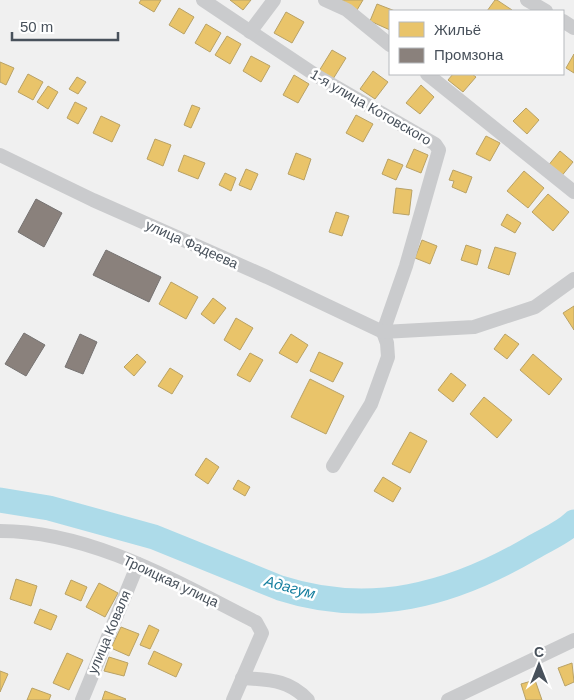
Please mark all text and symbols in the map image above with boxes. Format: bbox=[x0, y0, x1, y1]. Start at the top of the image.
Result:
scale bar bbox=[12, 10, 119, 42]
legend bbox=[389, 10, 564, 75]
text: 50 m bbox=[20, 18, 53, 35]
text: Жильё bbox=[434, 21, 481, 38]
text: Промзона bbox=[434, 46, 504, 63]
street label: 1-я улица Котовского bbox=[308, 66, 434, 148]
street label: улица Фадеева bbox=[143, 216, 241, 272]
street label: Троицкая улица bbox=[121, 552, 221, 610]
water label: Адагум bbox=[262, 572, 317, 602]
street label: улица Коваля bbox=[84, 588, 134, 676]
north arrow bbox=[514, 640, 564, 690]
text: С bbox=[534, 644, 544, 660]

